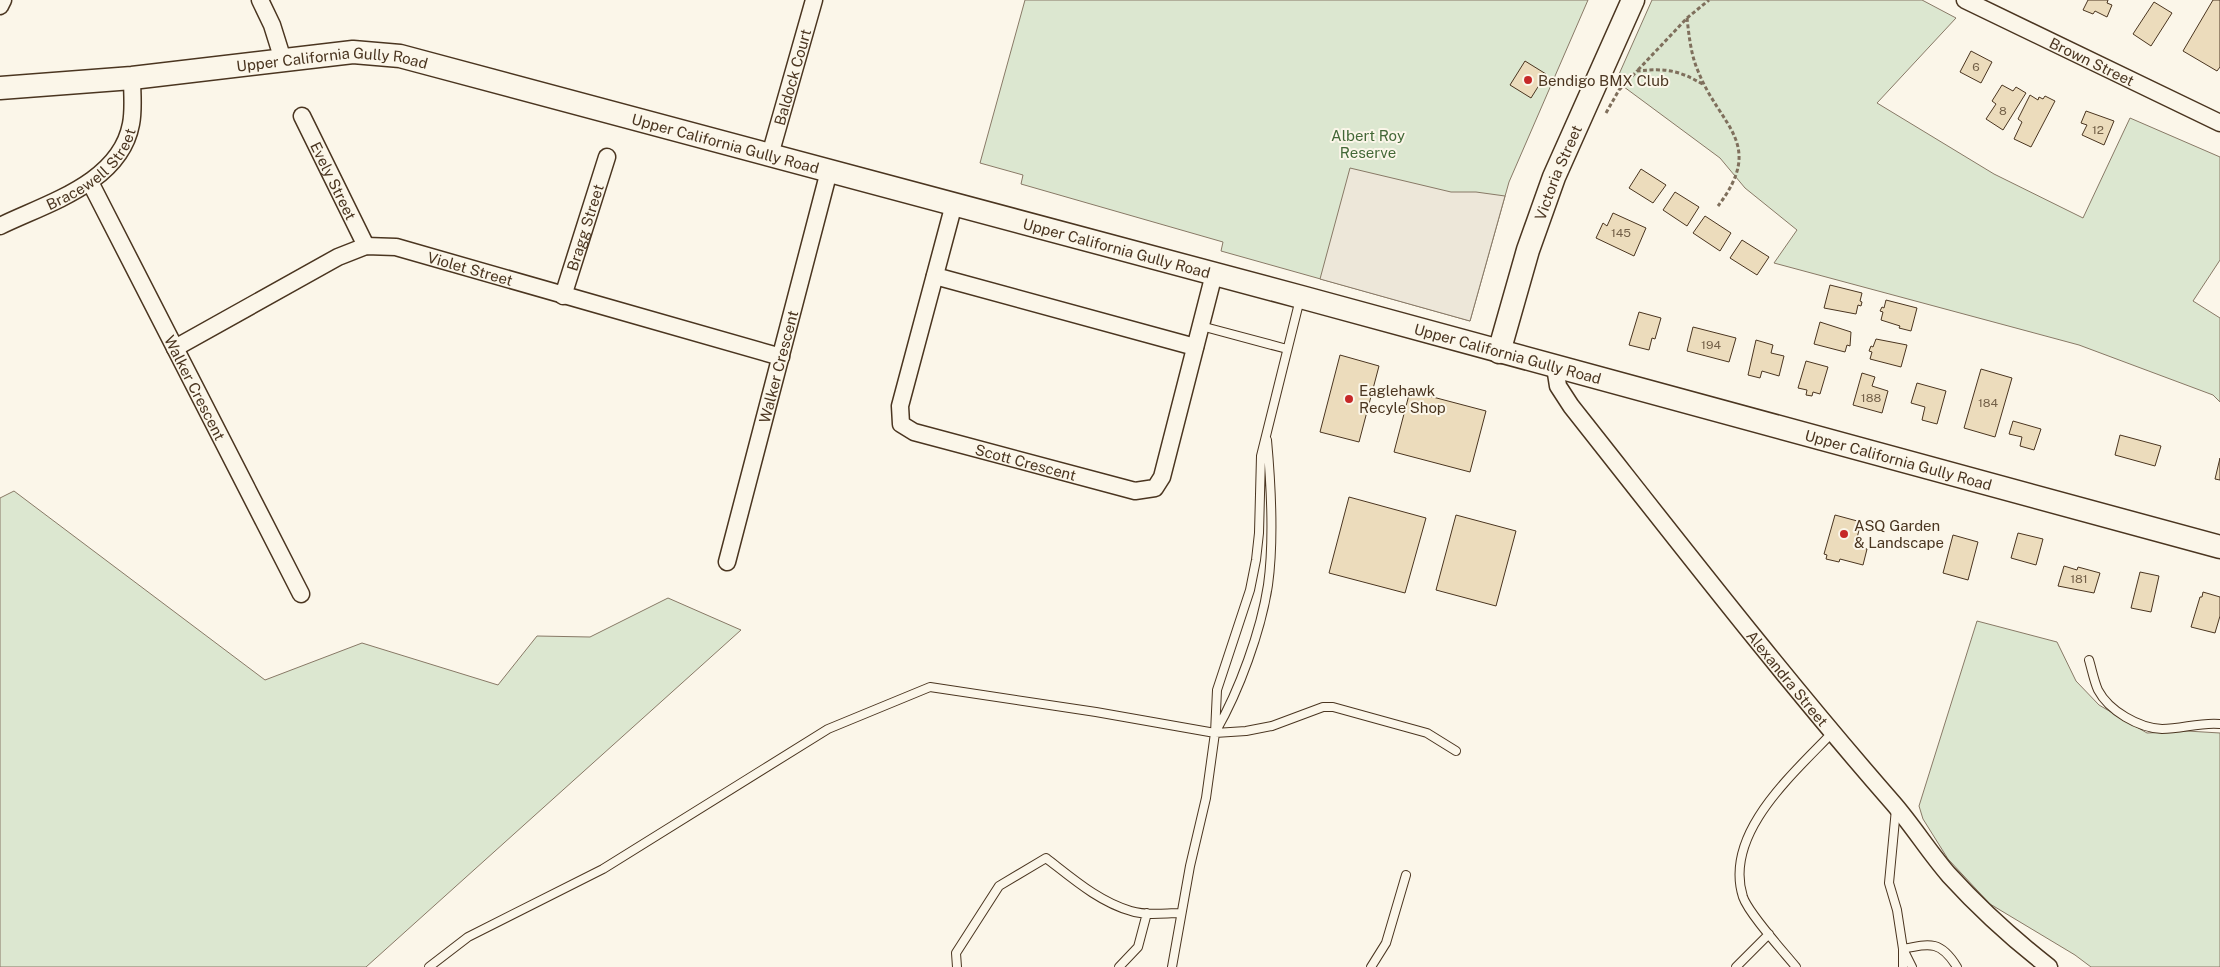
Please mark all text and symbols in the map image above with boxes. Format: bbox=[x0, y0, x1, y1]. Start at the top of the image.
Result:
street label: Baldock Court bbox=[770, 27, 814, 127]
street label: Brown Street bbox=[2047, 34, 2137, 89]
street label: Upper California Gully Road bbox=[235, 44, 430, 74]
house number: 6 bbox=[1972, 60, 1980, 74]
place label: Bendigo BMX Club bbox=[1538, 72, 1669, 89]
marker: Bendigo BMX Club bbox=[1522, 74, 1534, 86]
house number: 8 bbox=[1999, 104, 2007, 118]
street label: Upper California Gully Road bbox=[630, 110, 821, 176]
street label: Victoria Street bbox=[1531, 122, 1585, 222]
house number: 12 bbox=[2092, 123, 2104, 137]
street label: Bracewell Street bbox=[43, 126, 138, 213]
park label: Albert Roy Reserve bbox=[1331, 127, 1405, 161]
street label: Evely Street bbox=[307, 139, 360, 223]
street label: Bragg Street bbox=[563, 182, 606, 273]
street label: Upper California Gully Road bbox=[1021, 215, 1212, 281]
house number: 145 bbox=[1611, 226, 1631, 240]
street label: Violet Street bbox=[426, 248, 515, 289]
street label: Walker Crescent bbox=[755, 308, 801, 425]
street label: Upper California Gully Road bbox=[1412, 320, 1603, 387]
street label: Walker Crescent bbox=[161, 332, 229, 443]
house number: 194 bbox=[1701, 338, 1721, 352]
place label: Eaglehawk Recyle Shop bbox=[1359, 382, 1446, 416]
house number: 188 bbox=[1861, 391, 1881, 405]
marker: Eaglehawk Recyle Shop bbox=[1343, 393, 1355, 405]
house number: 184 bbox=[1978, 396, 1999, 410]
street label: Upper California Gully Road bbox=[1803, 426, 1994, 493]
street label: Scott Crescent bbox=[973, 440, 1078, 483]
place label: ASQ Garden & Landscape bbox=[1854, 517, 1944, 551]
marker: ASQ Garden & Landscape bbox=[1838, 528, 1850, 540]
house number: 181 bbox=[2070, 572, 2088, 586]
street label: Alexandra Street bbox=[1744, 627, 1832, 729]

